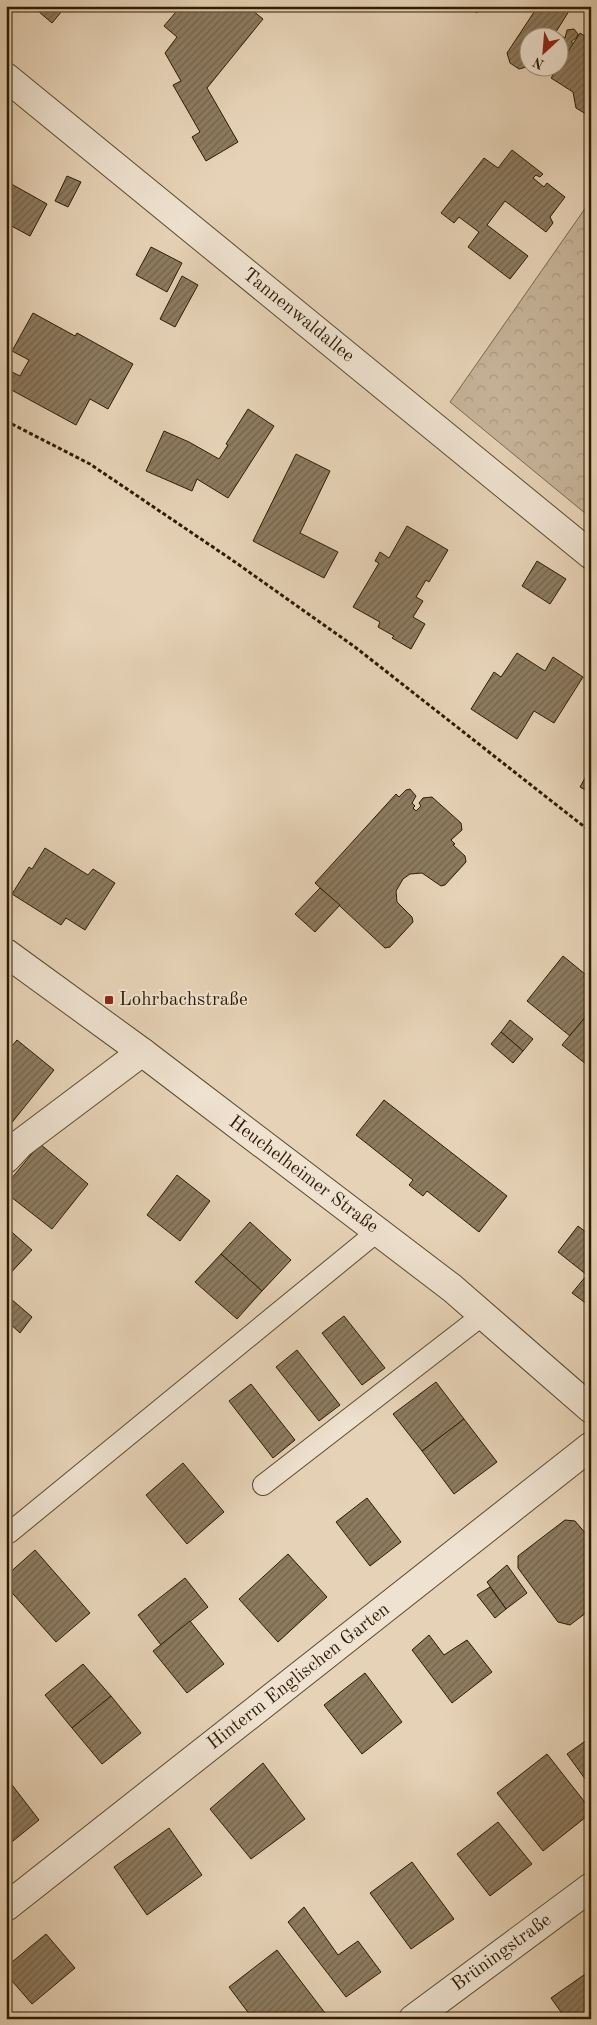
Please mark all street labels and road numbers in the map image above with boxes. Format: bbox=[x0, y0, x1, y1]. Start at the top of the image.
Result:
street label: Tannenwaldallee bbox=[239, 265, 357, 367]
street label: Heuchelheimer Straße bbox=[225, 1113, 381, 1237]
street label: Hinterm Englischen Garten bbox=[204, 1600, 394, 1754]
street label: Brüningstraße bbox=[449, 1911, 555, 1995]

